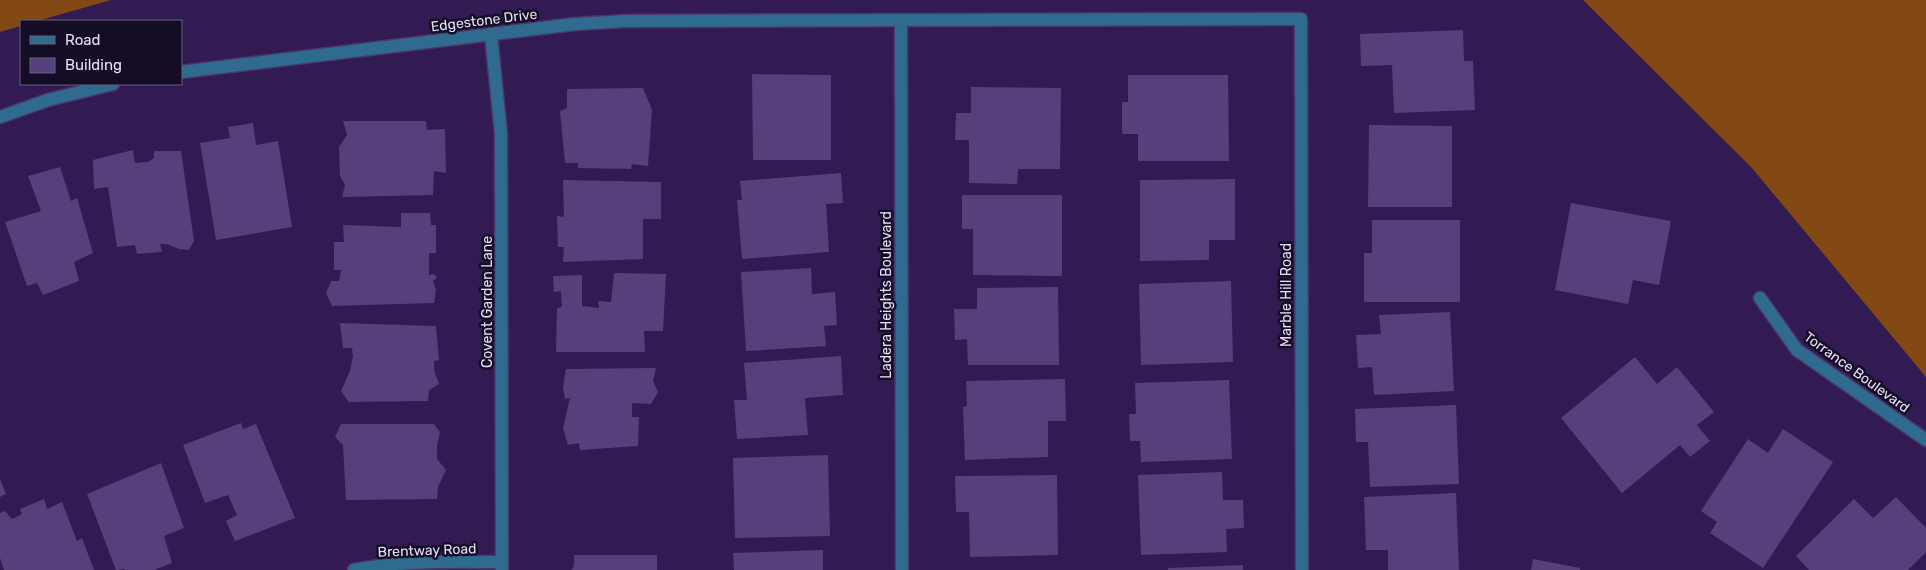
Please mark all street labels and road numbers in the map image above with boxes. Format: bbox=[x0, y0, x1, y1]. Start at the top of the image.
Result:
street label: Edgestone Drive bbox=[430, 6, 538, 35]
street label: Ladera Heights Boulevard bbox=[878, 211, 895, 379]
street label: Covent Garden Lane bbox=[479, 236, 496, 368]
street label: Marble Hill Road bbox=[1278, 243, 1295, 347]
street label: Torrance Boulevard bbox=[1801, 328, 1913, 416]
street label: Brentway Road bbox=[377, 540, 477, 561]

